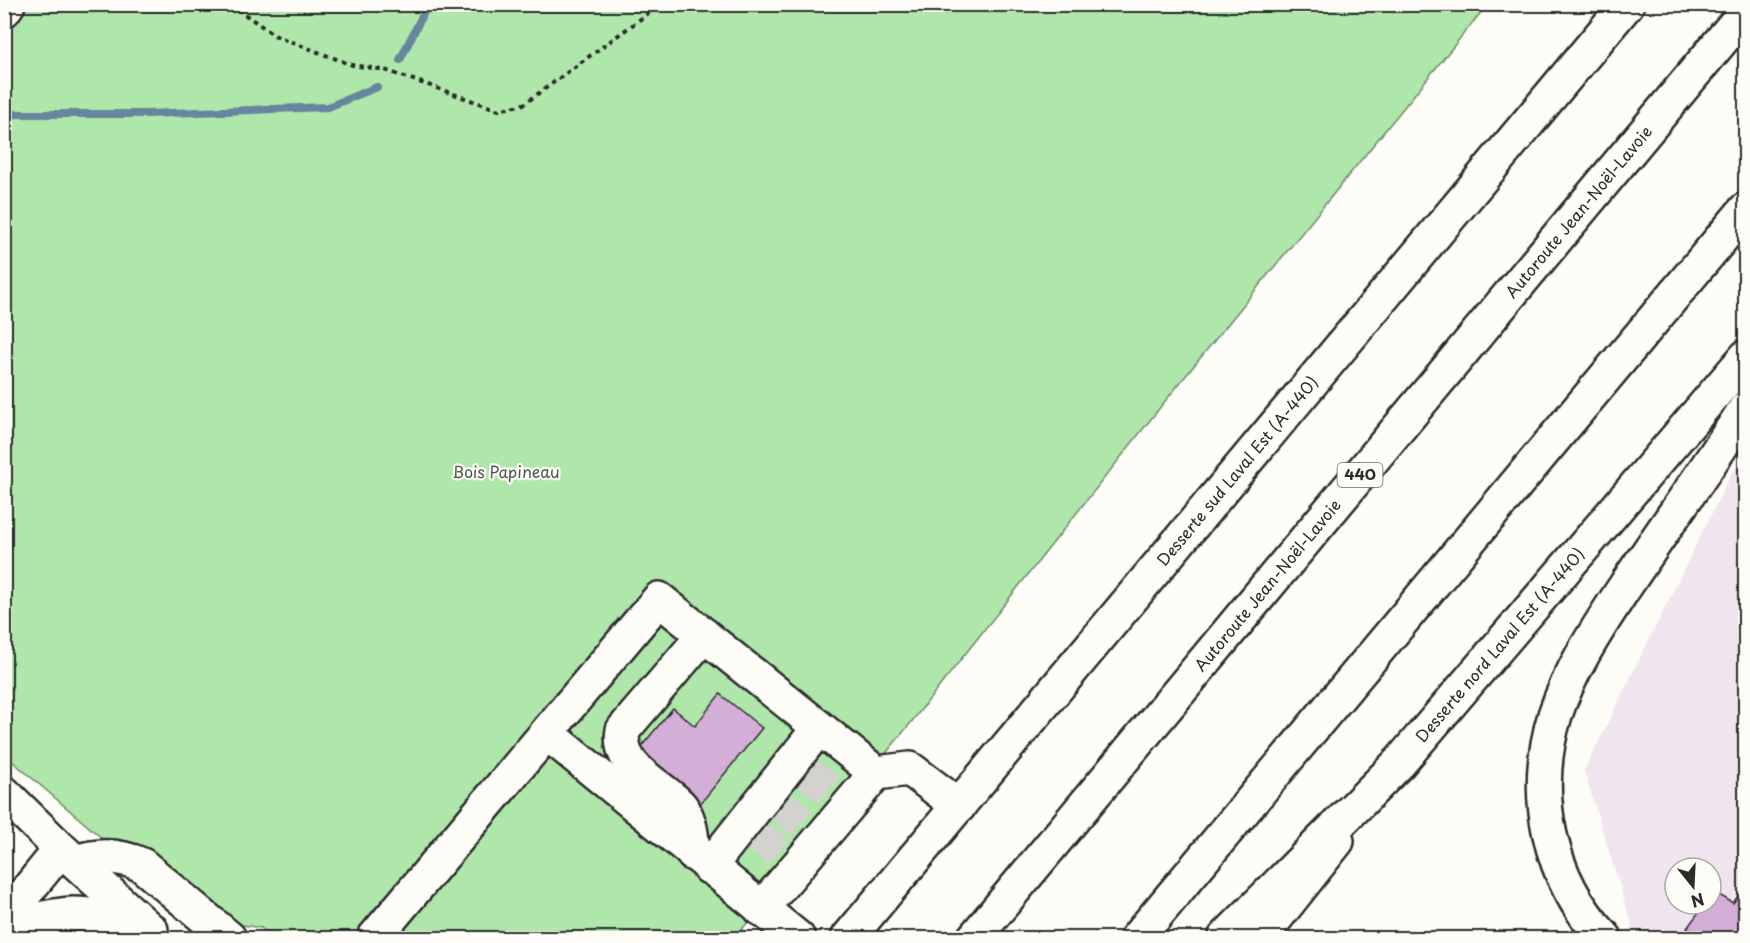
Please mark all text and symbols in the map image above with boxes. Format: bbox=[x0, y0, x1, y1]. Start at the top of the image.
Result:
street label: Autoroute Jean-Noël-Lavoie bbox=[1499, 120, 1657, 303]
street label: Desserte sud Laval Est (A-440) bbox=[1150, 370, 1323, 571]
park label: Bois Papineau bbox=[452, 459, 560, 483]
road number: 440 bbox=[1338, 463, 1382, 487]
street label: Autoroute Jean-Noël-Lavoie bbox=[1188, 493, 1346, 676]
street label: Desserte nord Laval Est (A-440) bbox=[1409, 542, 1589, 747]
north arrow bbox=[1663, 856, 1723, 916]
text: N bbox=[1688, 888, 1708, 915]

